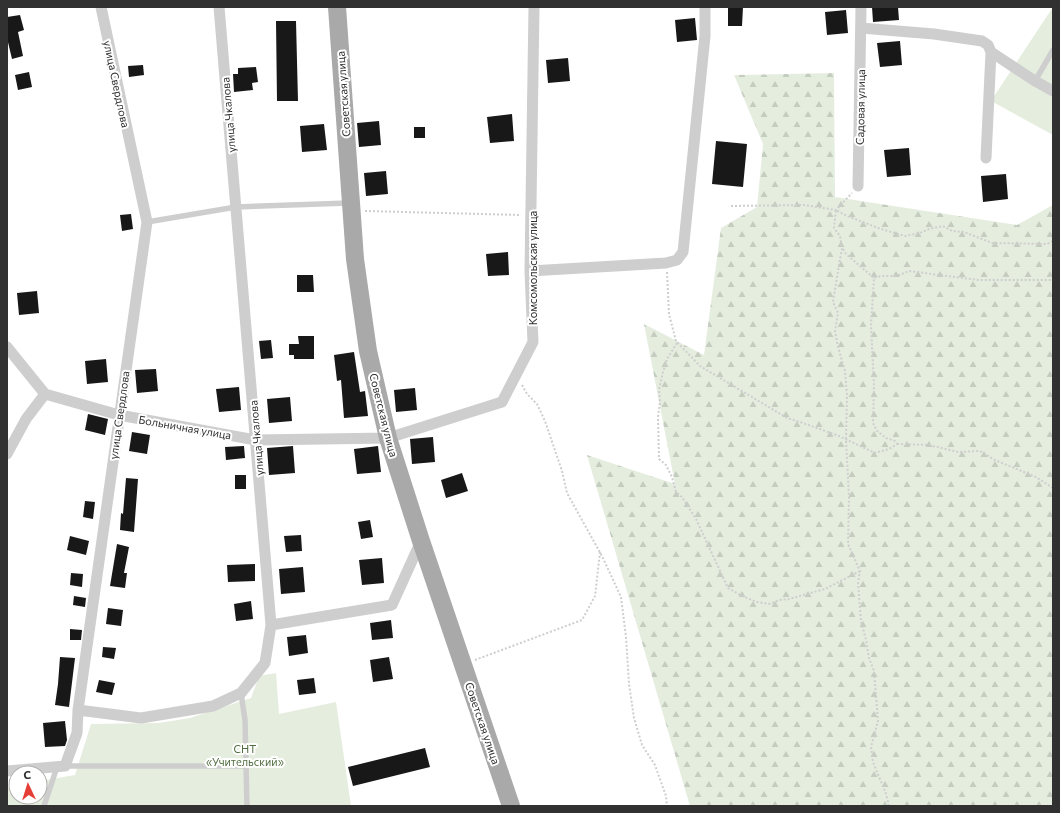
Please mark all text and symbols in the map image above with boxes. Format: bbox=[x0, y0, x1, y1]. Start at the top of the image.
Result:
street label: улица Свердлова bbox=[101, 39, 133, 129]
street label: Советская улица bbox=[334, 51, 352, 137]
street label: Садовая улица bbox=[853, 69, 867, 145]
street label: улица Чкалова bbox=[218, 77, 238, 153]
street label: Комсомольская улица bbox=[526, 211, 539, 325]
street label: улица Свердлова bbox=[106, 370, 132, 460]
street label: Советская улица bbox=[367, 372, 401, 458]
street label: улица Чкалова bbox=[246, 400, 266, 476]
street label: Больничная улица bbox=[138, 412, 232, 442]
street label: Советская улица bbox=[463, 680, 503, 766]
park label: СНТ «Учительский» bbox=[206, 742, 284, 768]
north arrow bbox=[8, 765, 48, 805]
text: С bbox=[23, 768, 32, 781]

